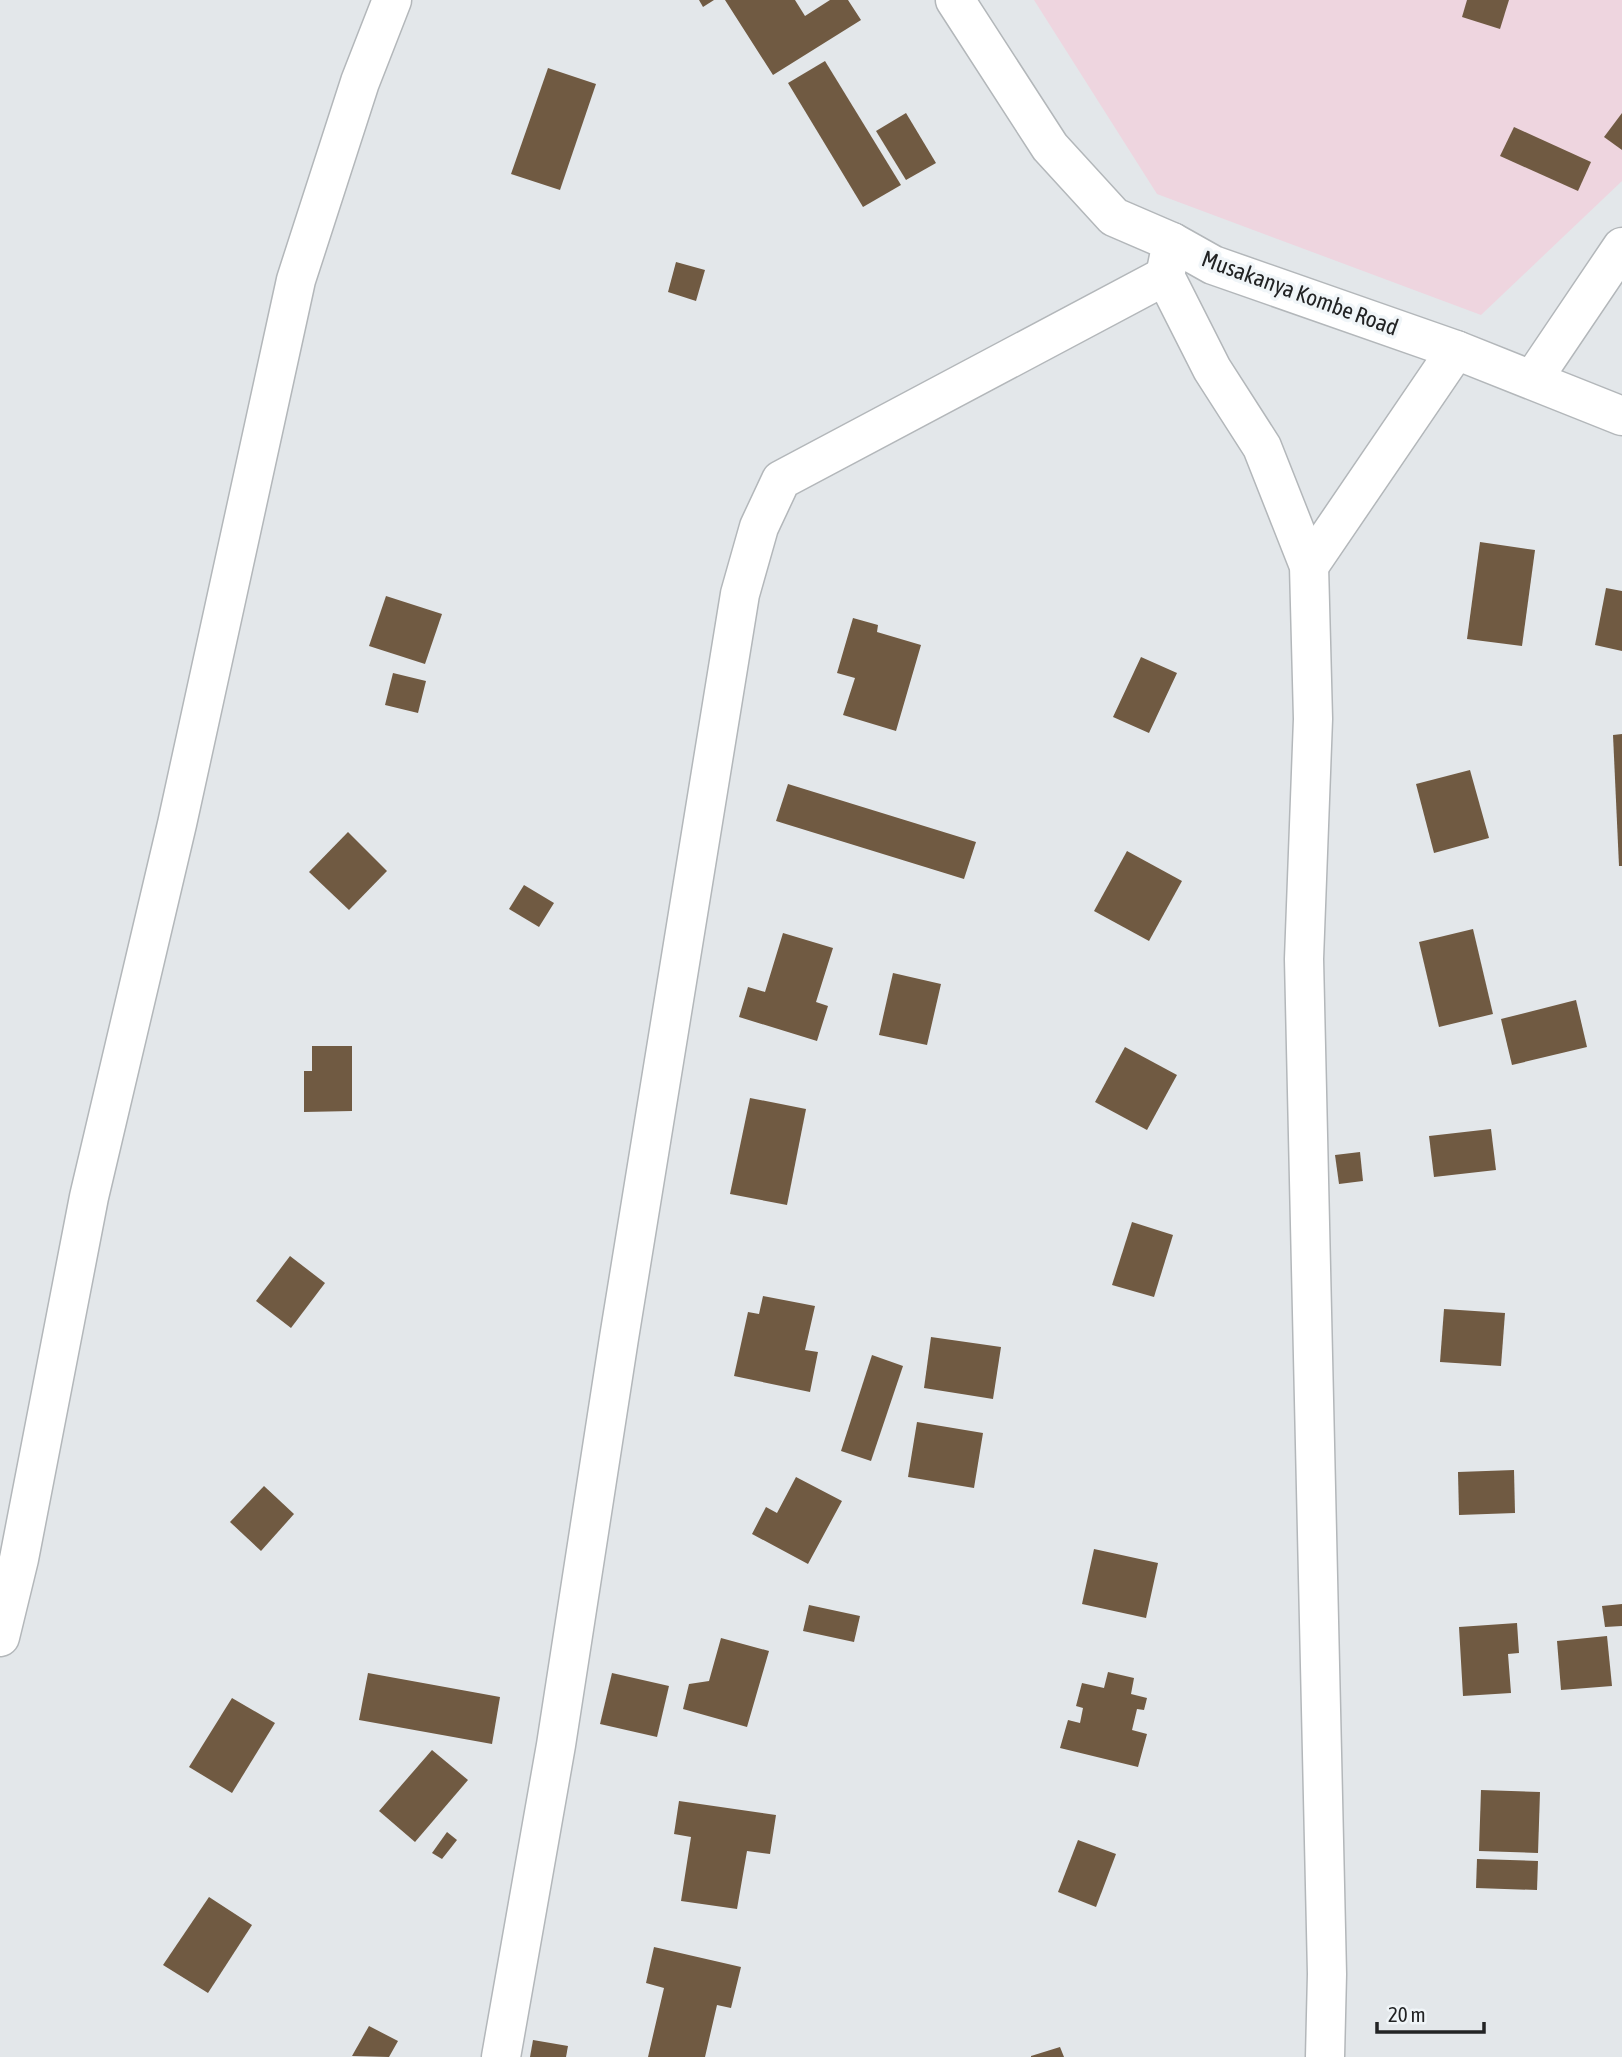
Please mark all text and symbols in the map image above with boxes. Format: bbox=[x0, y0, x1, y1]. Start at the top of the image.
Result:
street label: Musakanya Kombe Road bbox=[1198, 245, 1402, 341]
scale bar bbox=[1377, 1990, 1484, 2034]
text: 20 m bbox=[1388, 2002, 1426, 2026]

